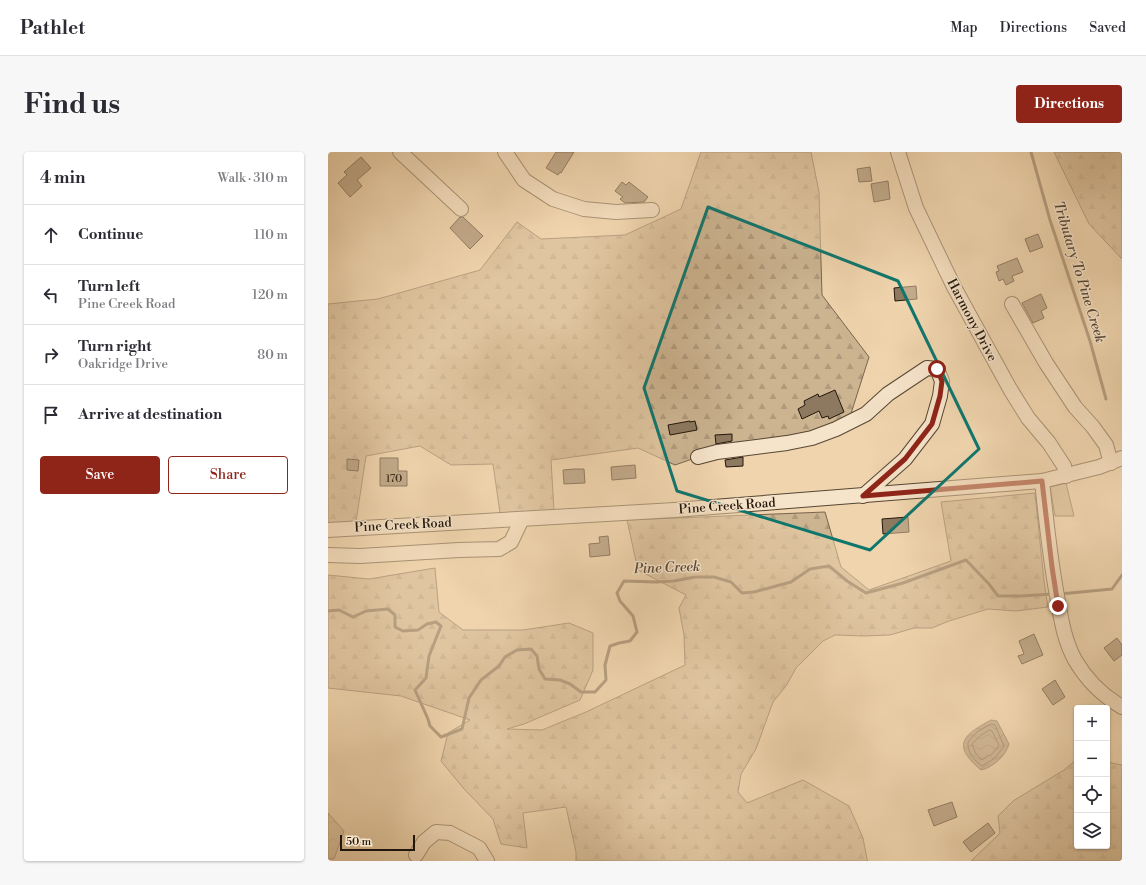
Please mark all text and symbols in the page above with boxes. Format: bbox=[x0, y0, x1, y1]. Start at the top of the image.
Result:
text: Pathlet bbox=[20, 16, 85, 40]
text: Map bbox=[950, 19, 978, 37]
text: Directions bbox=[1000, 19, 1067, 37]
text: Saved bbox=[1089, 19, 1126, 37]
button: Directions bbox=[1016, 85, 1122, 123]
text: Find us bbox=[24, 87, 120, 122]
text: 4 min bbox=[40, 167, 85, 189]
text: Walk · 310 m bbox=[218, 170, 288, 186]
water label: Tributary To Pine Creek bbox=[1049, 199, 1109, 345]
icon: ahead bbox=[40, 224, 62, 246]
text: Continue bbox=[78, 225, 143, 244]
text: 110 m bbox=[254, 227, 288, 243]
street label: Harmony Drive bbox=[944, 276, 1001, 364]
text: Turn left bbox=[78, 277, 140, 296]
icon: left bbox=[40, 284, 62, 306]
text: 120 m bbox=[252, 287, 288, 303]
text: Pine Creek Road bbox=[78, 296, 175, 312]
text: Turn right bbox=[78, 337, 152, 356]
icon: right bbox=[40, 344, 62, 366]
text: 80 m bbox=[257, 347, 288, 363]
text: Oakridge Drive bbox=[78, 356, 168, 372]
route start bbox=[928, 360, 946, 378]
icon: arrive bbox=[40, 404, 62, 426]
text: Arrive at destination bbox=[78, 405, 222, 424]
button: Save bbox=[40, 456, 160, 494]
button: Share bbox=[168, 456, 288, 494]
house number: 170 bbox=[386, 472, 402, 486]
street label: Pine Creek Road bbox=[678, 495, 777, 517]
street label: Pine Creek Road bbox=[354, 514, 453, 536]
water label: Pine Creek bbox=[633, 558, 700, 578]
route end bbox=[1049, 597, 1067, 615]
map controls bbox=[1074, 705, 1110, 849]
button: + bbox=[1074, 705, 1110, 741]
button: − bbox=[1074, 741, 1110, 777]
button: locate bbox=[1074, 777, 1110, 813]
button: layers bbox=[1074, 813, 1110, 849]
scale bar bbox=[340, 833, 415, 852]
text: 50 m bbox=[346, 835, 371, 849]

